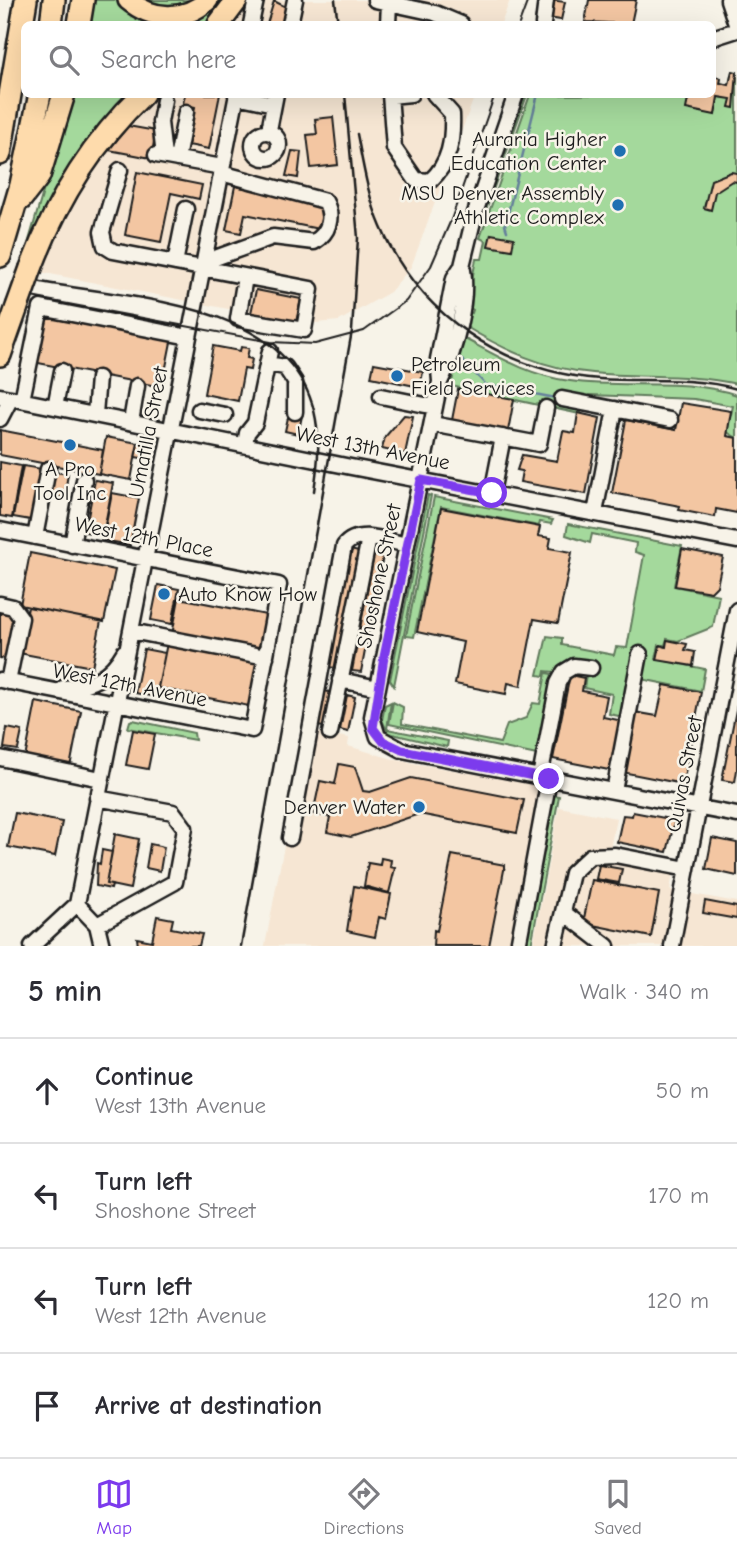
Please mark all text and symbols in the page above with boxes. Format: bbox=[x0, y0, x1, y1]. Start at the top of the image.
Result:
search box bbox=[21, 21, 716, 98]
icon: search bbox=[45, 41, 83, 79]
text: Search here bbox=[101, 45, 236, 75]
place label: Auraria Higher Education Center bbox=[451, 127, 607, 175]
marker: Auraria Higher Education Center bbox=[612, 143, 628, 159]
place label: MSU Denver Assembly Athletic Complex bbox=[401, 181, 605, 229]
marker: MSU Denver Assembly Athletic Complex bbox=[610, 197, 626, 213]
place label: Petroleum Field Services bbox=[411, 352, 535, 400]
street label: Umatilla Street bbox=[124, 363, 173, 500]
marker: Petroleum Field Services bbox=[389, 368, 405, 384]
street label: West 13th Avenue bbox=[294, 421, 452, 475]
marker: A Pro Tool Inc bbox=[62, 437, 78, 453]
place label: A Pro Tool Inc bbox=[34, 457, 106, 505]
route start bbox=[476, 477, 507, 508]
street label: Shoshone Street bbox=[352, 501, 406, 650]
street label: West 12th Place bbox=[73, 512, 215, 562]
place label: Auto Know How bbox=[178, 582, 317, 606]
marker: Auto Know How bbox=[156, 586, 172, 602]
street label: West 12th Avenue bbox=[51, 658, 209, 712]
street label: Quivas Street bbox=[661, 713, 707, 834]
route end bbox=[533, 763, 564, 794]
place label: Denver Water bbox=[284, 795, 406, 819]
marker: Denver Water bbox=[411, 799, 427, 815]
text: 5 min bbox=[28, 974, 102, 1009]
text: Walk · 340 m bbox=[580, 978, 709, 1005]
text: Continue bbox=[95, 1062, 193, 1092]
icon: ahead bbox=[28, 1072, 66, 1110]
text: 50 m bbox=[656, 1077, 709, 1104]
text: West 13th Avenue bbox=[95, 1092, 266, 1119]
text: Turn left bbox=[95, 1167, 192, 1197]
icon: left bbox=[28, 1177, 66, 1215]
text: 170 m bbox=[648, 1182, 709, 1209]
text: Shoshone Street bbox=[95, 1197, 256, 1224]
text: Turn left bbox=[95, 1272, 192, 1302]
icon: left bbox=[28, 1282, 66, 1320]
text: 120 m bbox=[647, 1287, 709, 1314]
text: West 12th Avenue bbox=[95, 1302, 267, 1329]
icon: arrive bbox=[28, 1387, 66, 1425]
text: Arrive at destination bbox=[95, 1391, 322, 1421]
tab: Map bbox=[95, 1475, 133, 1539]
tab: Directions bbox=[324, 1475, 404, 1539]
tab: Saved bbox=[594, 1475, 642, 1539]

